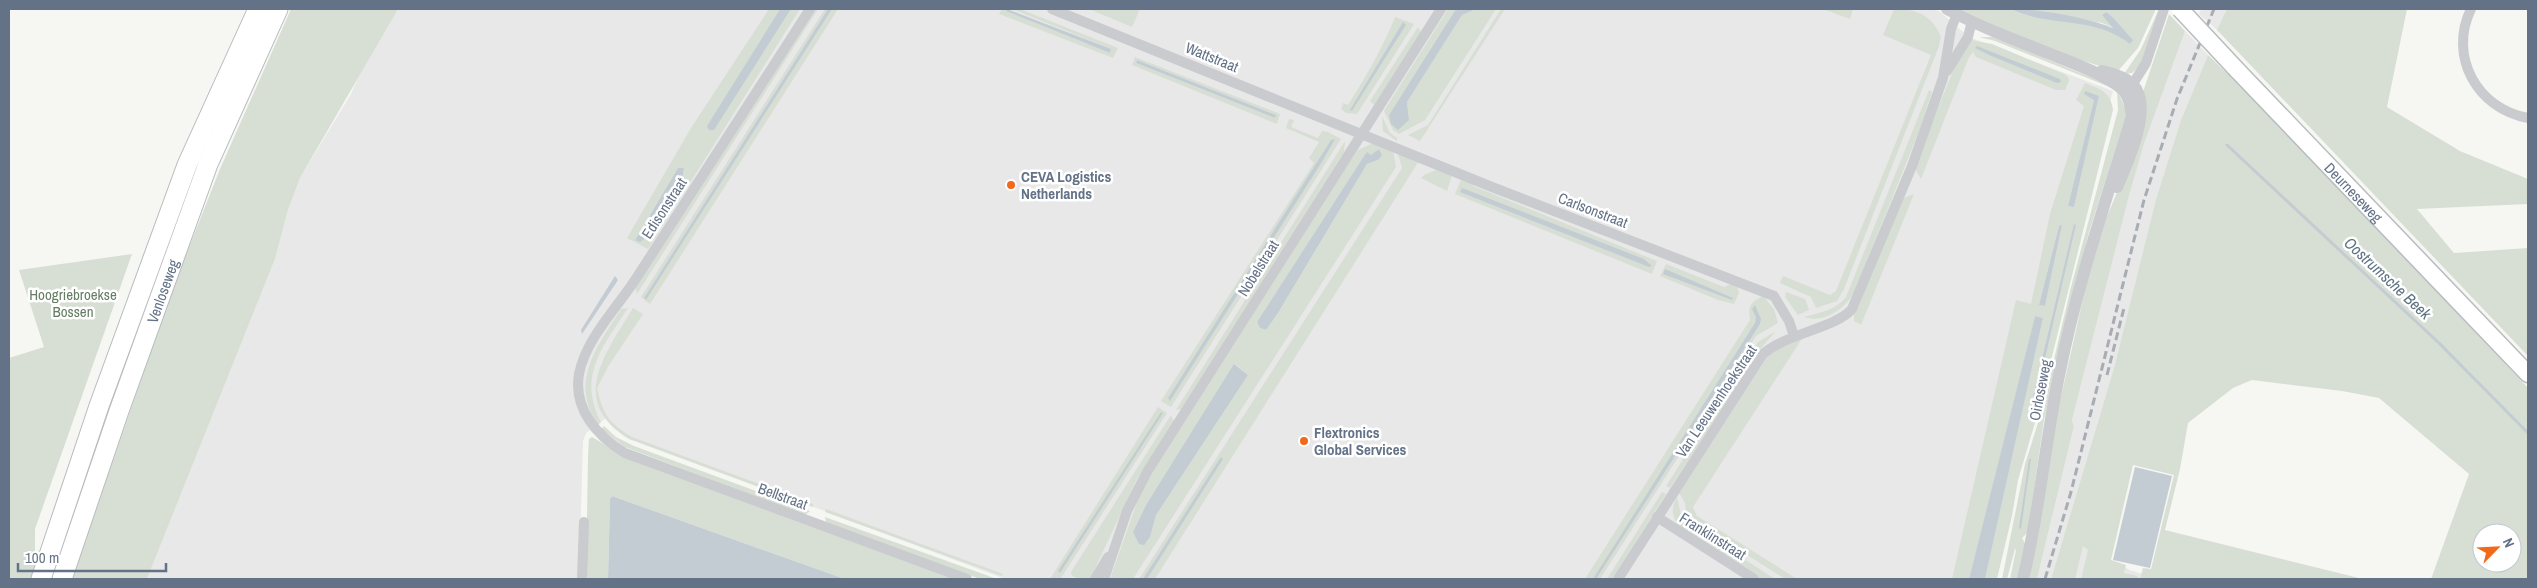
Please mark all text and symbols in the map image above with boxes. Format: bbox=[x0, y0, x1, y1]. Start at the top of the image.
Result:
street label: Wattstraat bbox=[1182, 37, 1242, 77]
street label: Deurneseweg bbox=[2320, 157, 2388, 227]
place label: CEVA Logistics Netherlands bbox=[1021, 166, 1111, 204]
street label: Edisonstraat bbox=[636, 173, 692, 243]
marker: CEVA Logistics Netherlands bbox=[1005, 179, 1017, 191]
street label: Carlsonstraat bbox=[1555, 187, 1631, 233]
water label: Oostrumsche Beek bbox=[2340, 232, 2437, 324]
street label: Nobelstraat bbox=[1232, 235, 1284, 300]
street label: Venloseweg bbox=[141, 256, 183, 326]
park label: Hoogriebroekse Bossen bbox=[29, 284, 117, 322]
street label: Van Leeuwenhoekstraat bbox=[1670, 340, 1762, 461]
street label: Oirloseweg bbox=[2024, 357, 2056, 423]
place label: Flextronics Global Services bbox=[1314, 422, 1406, 460]
marker: Flextronics Global Services bbox=[1298, 435, 1310, 447]
street label: Bellstraat bbox=[755, 477, 811, 515]
street label: Franklinstraat bbox=[1676, 507, 1751, 565]
north arrow bbox=[2472, 523, 2522, 573]
text: N bbox=[2499, 535, 2519, 550]
scale bar bbox=[18, 540, 165, 572]
text: 100 m bbox=[25, 547, 59, 568]

